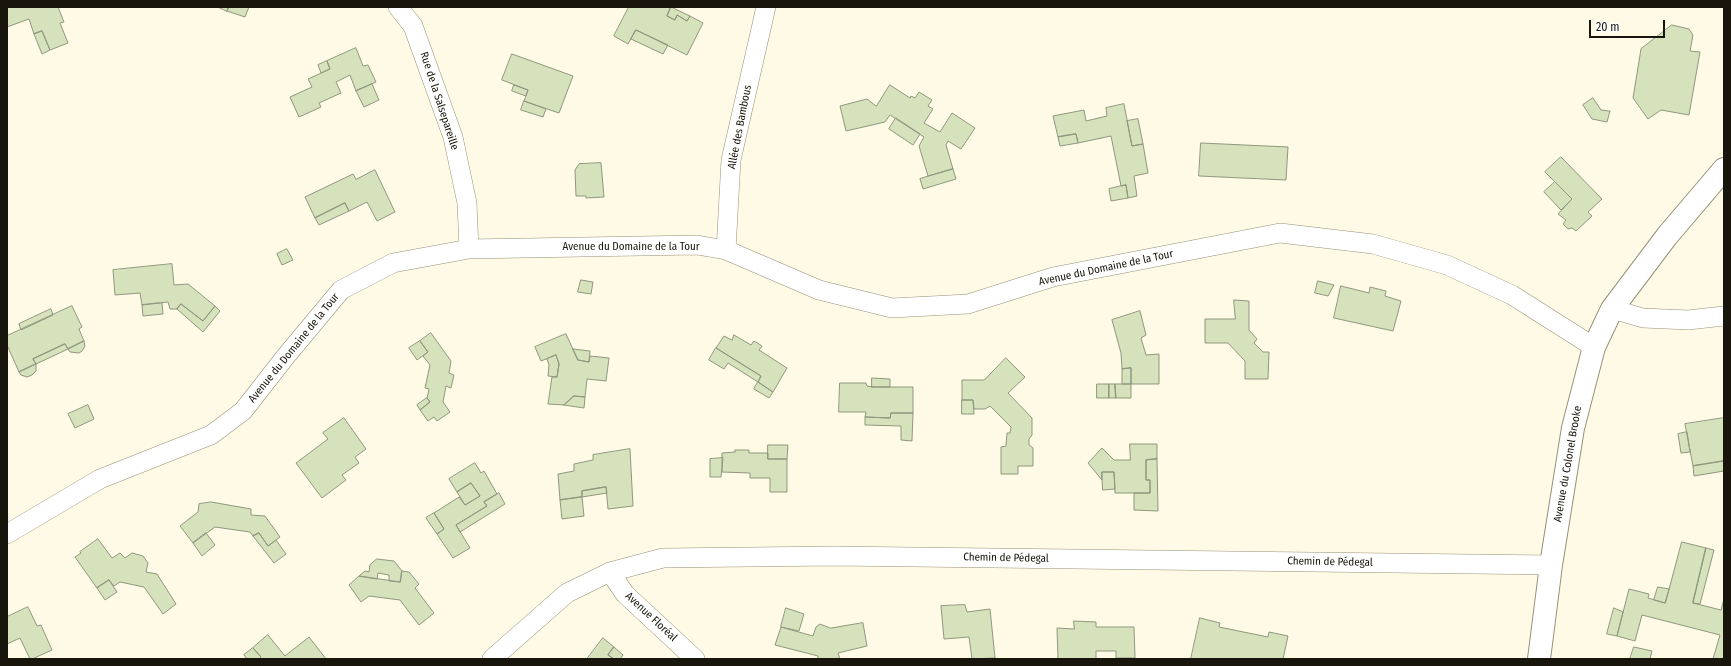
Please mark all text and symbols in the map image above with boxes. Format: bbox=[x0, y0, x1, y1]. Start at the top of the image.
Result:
scale bar bbox=[1591, 12, 1667, 38]
text: 20 m bbox=[1596, 20, 1620, 34]
street label: Rue de la Salsepareille bbox=[417, 50, 461, 152]
street label: Allée des Bambous bbox=[725, 84, 755, 170]
street label: Avenue du Domaine de la Tour bbox=[562, 240, 700, 254]
street label: Avenue du Domaine de la Tour bbox=[1038, 247, 1174, 289]
street label: Avenue du Domaine de la Tour bbox=[246, 291, 342, 405]
street label: Avenue du Colonel Brooke bbox=[1551, 405, 1585, 523]
street label: Chemin de Pédegal bbox=[963, 551, 1049, 565]
street label: Chemin de Pédegal bbox=[1287, 555, 1373, 569]
street label: Avenue Floréal bbox=[622, 590, 680, 644]

